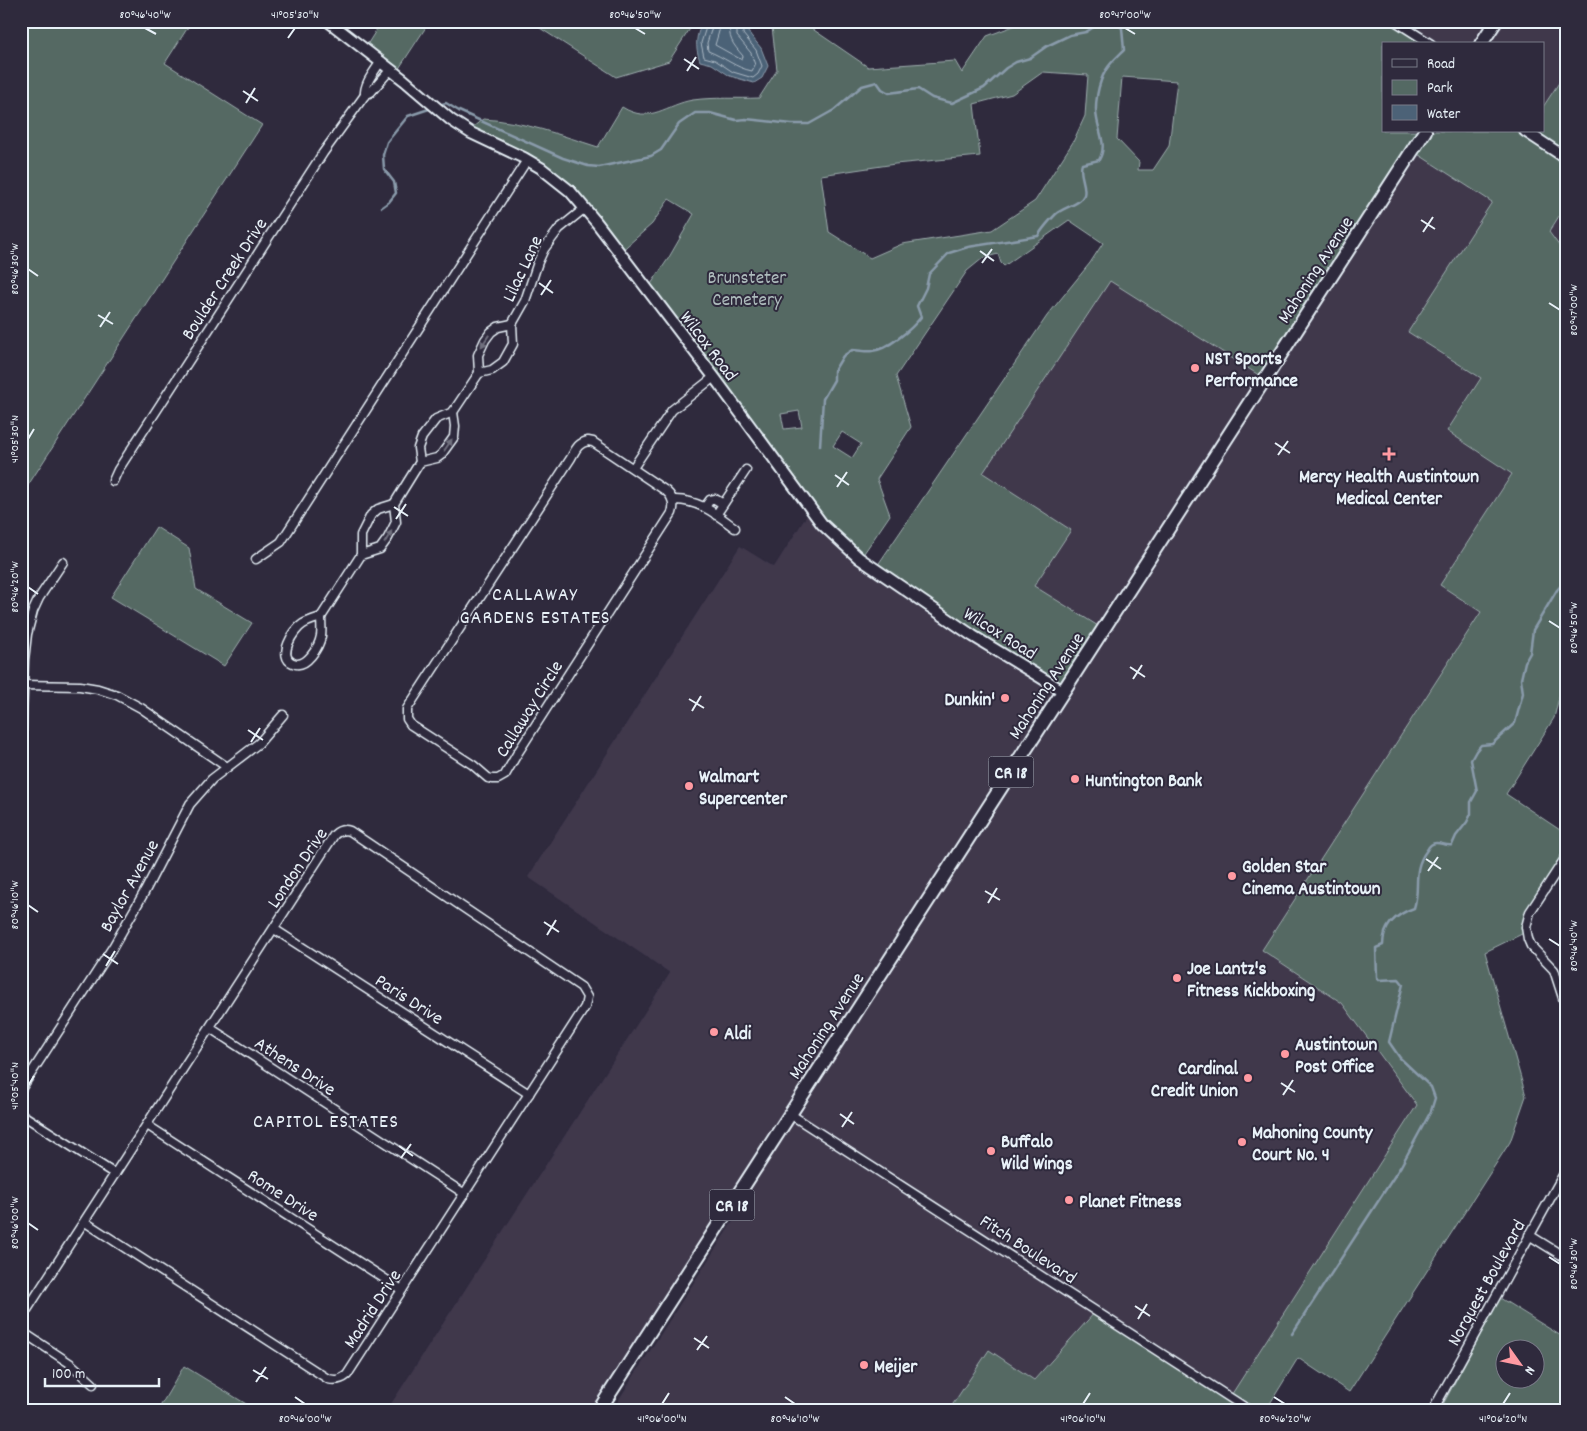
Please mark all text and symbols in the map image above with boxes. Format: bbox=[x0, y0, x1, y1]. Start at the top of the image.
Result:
text: 80°46'40"W bbox=[119, 7, 171, 24]
text: 41°05'30"N bbox=[271, 7, 319, 24]
text: 80°46'50"W bbox=[609, 7, 661, 24]
text: 80°47'00"W bbox=[1099, 7, 1151, 24]
legend bbox=[1382, 42, 1544, 132]
text: Road bbox=[1427, 54, 1455, 76]
text: Park bbox=[1427, 78, 1453, 100]
text: Water bbox=[1427, 104, 1461, 126]
street label: Mahoning Avenue bbox=[1272, 212, 1362, 330]
street label: Boulder Creek Drive bbox=[176, 214, 276, 346]
street label: Lilac Lane bbox=[497, 232, 551, 307]
text: 80°46'30"W bbox=[7, 243, 24, 295]
park label: Brunsteter Cemetery bbox=[708, 266, 786, 315]
text: 80°47'00"W bbox=[1566, 284, 1583, 336]
street label: Wilcox Road bbox=[672, 306, 743, 388]
one-way arrow bbox=[480, 334, 490, 348]
place label: NST Sports Performance bbox=[1205, 347, 1298, 396]
marker: NST Sports Performance bbox=[1189, 362, 1201, 374]
text: 41°05'30"N bbox=[7, 415, 24, 463]
one-way arrow bbox=[443, 438, 453, 452]
marker: Mercy Health Austintown Medical Center bbox=[1382, 447, 1396, 461]
place label: Mercy Health Austintown Medical Center bbox=[1299, 465, 1479, 514]
one-way arrow bbox=[384, 530, 393, 543]
text: 80°46'20"W bbox=[7, 561, 24, 613]
district label: CALLAWAY GARDENS ESTATES bbox=[459, 582, 611, 633]
street label: Wilcox Road bbox=[957, 602, 1041, 668]
text: 80°46'50"W bbox=[1566, 602, 1583, 654]
street label: Mahoning Avenue bbox=[1003, 628, 1093, 746]
street label: Callaway Circle bbox=[490, 656, 572, 764]
place label: Dunkin' bbox=[944, 688, 995, 715]
marker: Dunkin' bbox=[999, 692, 1011, 704]
road number: CR 18 bbox=[988, 756, 1034, 788]
place label: Walmart Supercenter bbox=[699, 765, 788, 814]
place label: Huntington Bank bbox=[1085, 769, 1203, 796]
marker: Huntington Bank bbox=[1069, 773, 1081, 785]
marker: Walmart Supercenter bbox=[683, 780, 695, 792]
street label: London Drive bbox=[262, 823, 336, 915]
street label: Baylor Avenue bbox=[95, 836, 168, 938]
place label: Golden Star Cinema Austintown bbox=[1242, 855, 1381, 904]
marker: Golden Star Cinema Austintown bbox=[1226, 870, 1238, 882]
text: 80°46'10"W bbox=[7, 881, 24, 929]
text: 80°46'40"W bbox=[1566, 920, 1583, 972]
place label: Joe Lantz's Fitness Kickboxing bbox=[1187, 957, 1315, 1006]
street label: Mahoning Avenue bbox=[783, 968, 873, 1086]
street label: Paris Drive bbox=[368, 969, 448, 1033]
marker: Joe Lantz's Fitness Kickboxing bbox=[1171, 972, 1183, 984]
place label: Aldi bbox=[724, 1022, 752, 1049]
marker: Aldi bbox=[708, 1026, 720, 1038]
street label: Athens Drive bbox=[248, 1032, 340, 1104]
place label: Austintown Post Office bbox=[1295, 1033, 1378, 1082]
marker: Austintown Post Office bbox=[1279, 1048, 1291, 1060]
place label: Cardinal Credit Union bbox=[1151, 1057, 1238, 1106]
text: 41°05'40"N bbox=[7, 1062, 24, 1110]
marker: Cardinal Credit Union bbox=[1242, 1072, 1254, 1084]
district label: CAPITOL ESTATES bbox=[253, 1109, 399, 1137]
place label: Mahoning County Court No. 4 bbox=[1252, 1121, 1374, 1170]
place label: Buffalo Wild Wings bbox=[1001, 1130, 1073, 1179]
marker: Mahoning County Court No. 4 bbox=[1236, 1136, 1248, 1148]
marker: Buffalo Wild Wings bbox=[985, 1145, 997, 1157]
street label: Rome Drive bbox=[241, 1164, 323, 1230]
road number: CR 18 bbox=[710, 1190, 754, 1220]
place label: Planet Fitness bbox=[1079, 1190, 1182, 1217]
marker: Planet Fitness bbox=[1063, 1194, 1075, 1206]
text: 80°46'00"W bbox=[7, 1197, 24, 1249]
street label: Fitch Boulevard bbox=[973, 1209, 1081, 1292]
street label: Norquest Boulevard bbox=[1442, 1216, 1534, 1352]
text: 80°46'30"W bbox=[1566, 1238, 1583, 1290]
street label: Madrid Drive bbox=[338, 1265, 410, 1355]
north arrow bbox=[1494, 1338, 1544, 1388]
place label: Meijer bbox=[874, 1355, 918, 1382]
scale bar bbox=[45, 1356, 159, 1388]
marker: Meijer bbox=[858, 1359, 870, 1371]
text: N bbox=[1519, 1362, 1539, 1378]
text: 100 m bbox=[52, 1364, 85, 1386]
text: 80°46'00"W bbox=[279, 1411, 331, 1428]
text: 41°06'00"N bbox=[637, 1411, 687, 1428]
text: 80°46'10"W bbox=[771, 1411, 819, 1428]
text: 41°06'10"N bbox=[1060, 1411, 1106, 1428]
text: 80°46'20"W bbox=[1259, 1411, 1311, 1428]
text: 41°06'20"N bbox=[1479, 1411, 1527, 1428]

